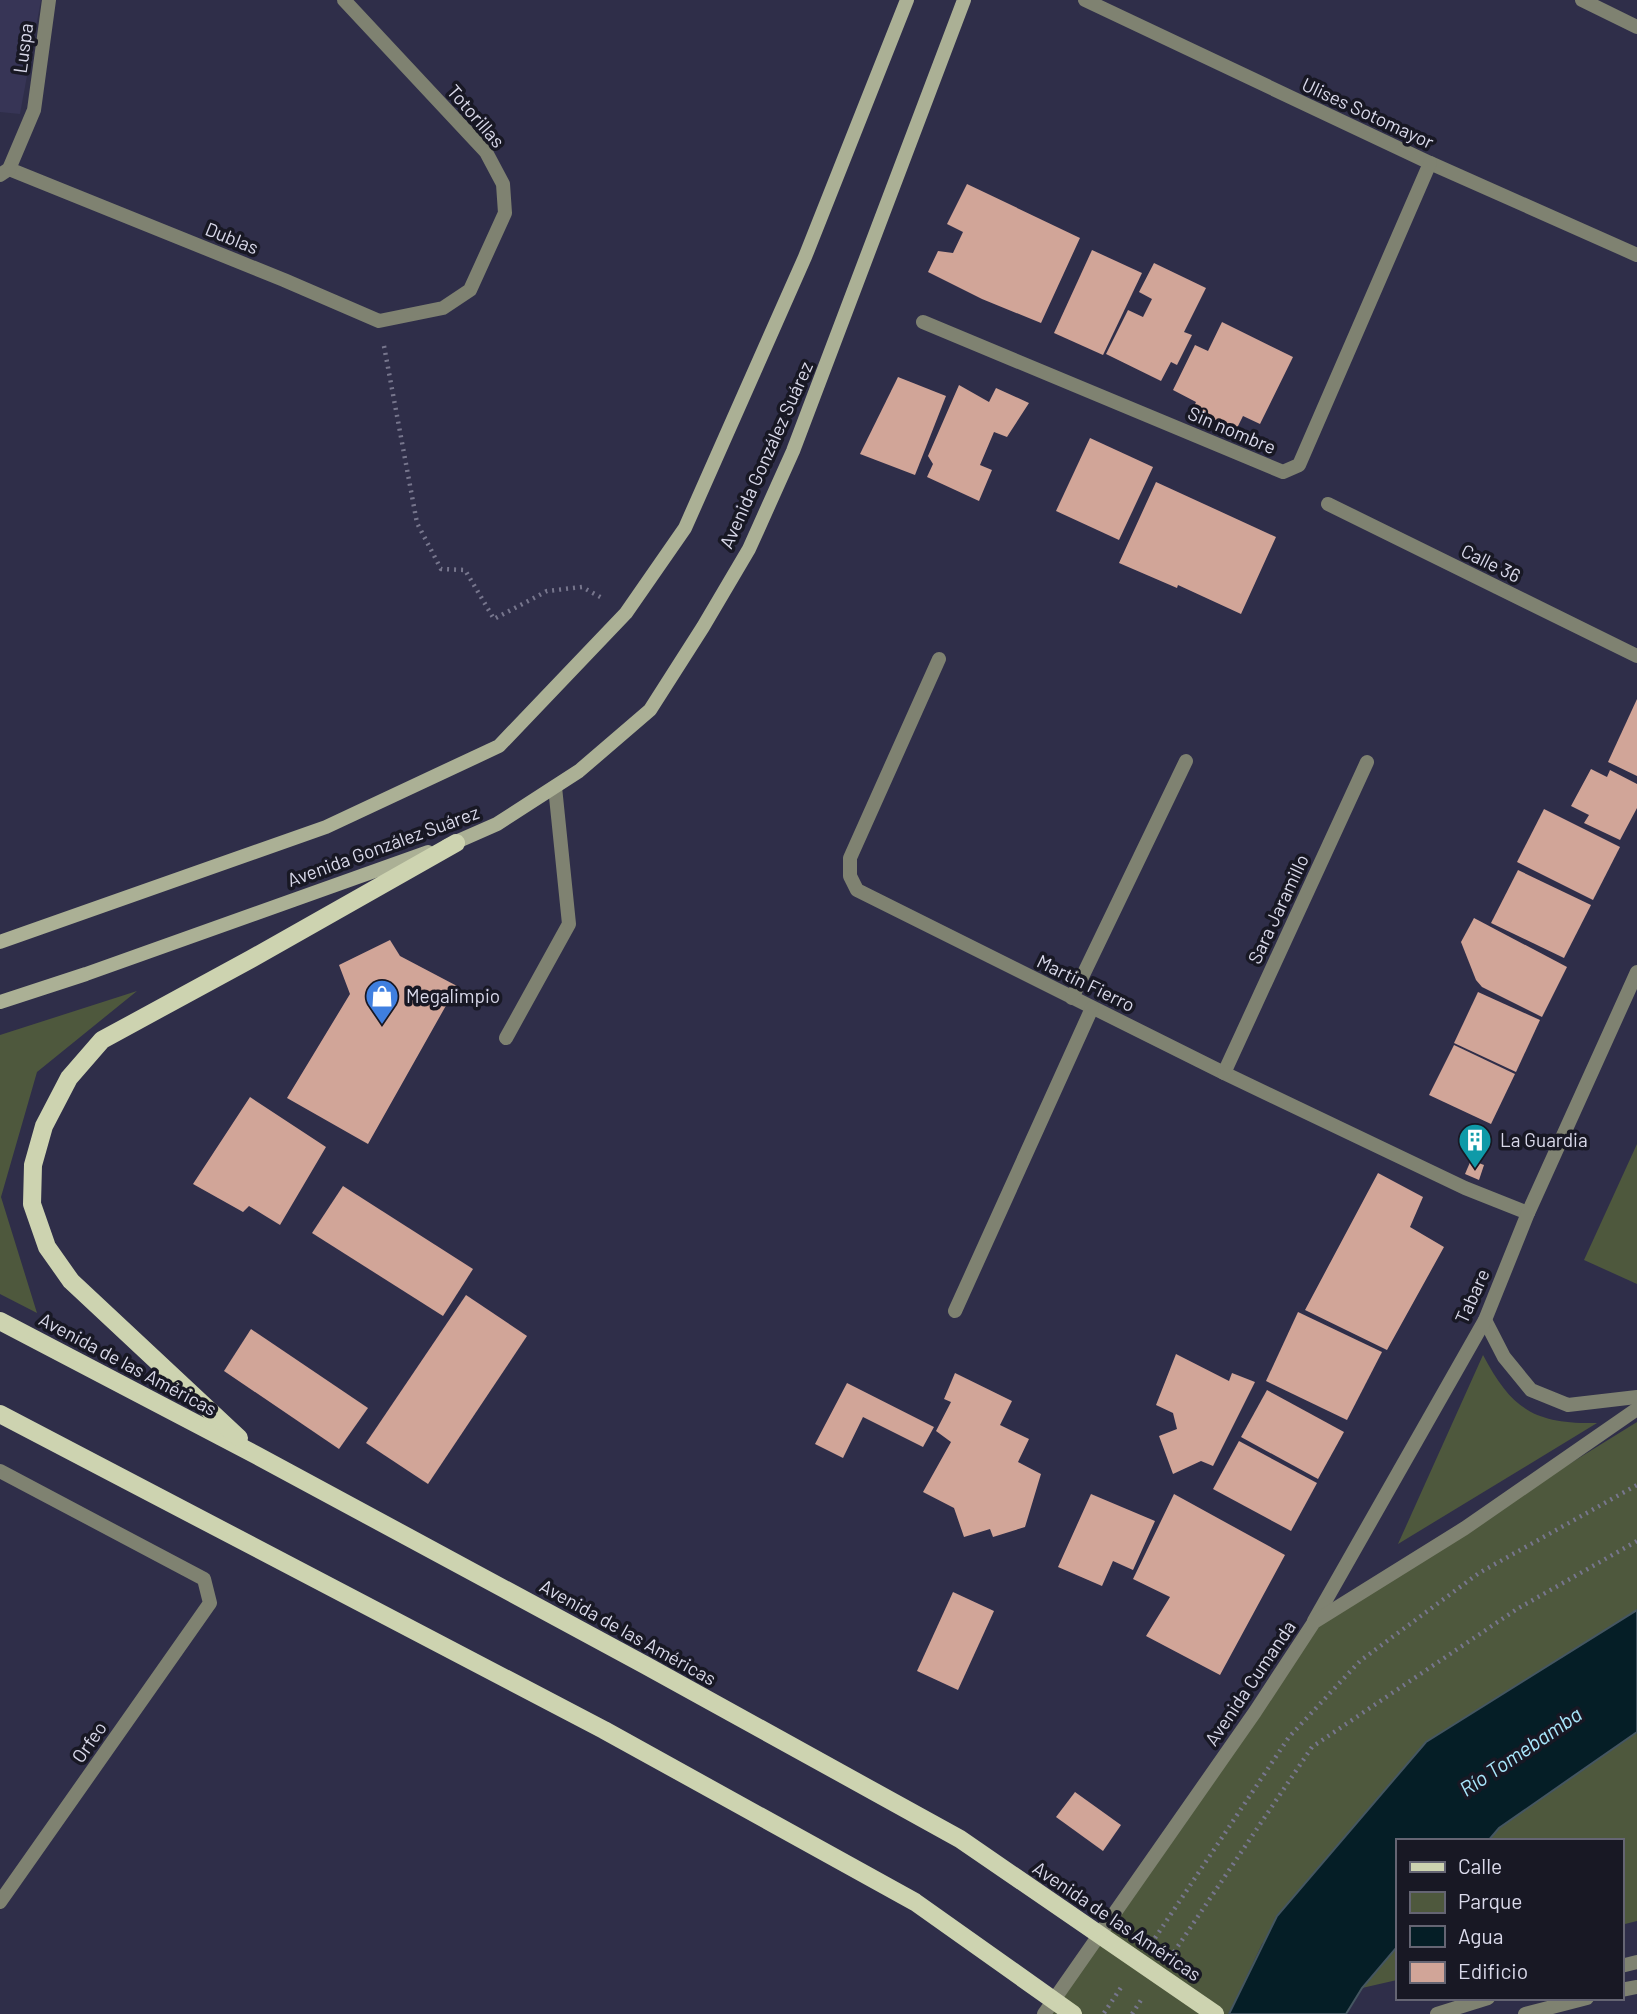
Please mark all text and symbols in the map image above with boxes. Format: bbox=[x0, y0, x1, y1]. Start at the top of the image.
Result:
street label: Luspa bbox=[8, 21, 37, 74]
street label: Ulises Sotomayor bbox=[1299, 72, 1438, 153]
street label: Totorillas bbox=[443, 79, 510, 152]
street label: Dublas bbox=[202, 217, 262, 259]
street label: Avenida González Suárez bbox=[714, 358, 817, 552]
street label: Sin nombre bbox=[1185, 401, 1280, 458]
street label: Calle 36 bbox=[1458, 538, 1525, 587]
street label: Avenida González Suárez bbox=[284, 800, 482, 891]
street label: Sara Jaramillo bbox=[1242, 850, 1313, 967]
street label: Martin Fierro bbox=[1033, 949, 1139, 1016]
shop icon: Megalimpio bbox=[363, 977, 401, 1026]
place label: Megalimpio bbox=[406, 984, 500, 1007]
building icon: La Guardia bbox=[1456, 1121, 1494, 1170]
place label: La Guardia bbox=[1500, 1128, 1588, 1151]
street label: Tabare bbox=[1449, 1265, 1494, 1327]
street label: Avenida de las Américas bbox=[35, 1307, 221, 1420]
street label: Avenida de las Américas bbox=[536, 1574, 720, 1690]
street label: Avenida Cumanda bbox=[1199, 1616, 1300, 1750]
water label: Río Tomebamba bbox=[1454, 1701, 1586, 1801]
street label: Orfeo bbox=[66, 1717, 111, 1767]
legend bbox=[1396, 1839, 1623, 2000]
text: Calle bbox=[1458, 1853, 1502, 1878]
street label: Avenida de las Américas bbox=[1029, 1856, 1206, 1985]
text: Parque bbox=[1458, 1888, 1523, 1913]
text: Agua bbox=[1458, 1923, 1504, 1948]
text: Edificio bbox=[1458, 1958, 1528, 1983]

